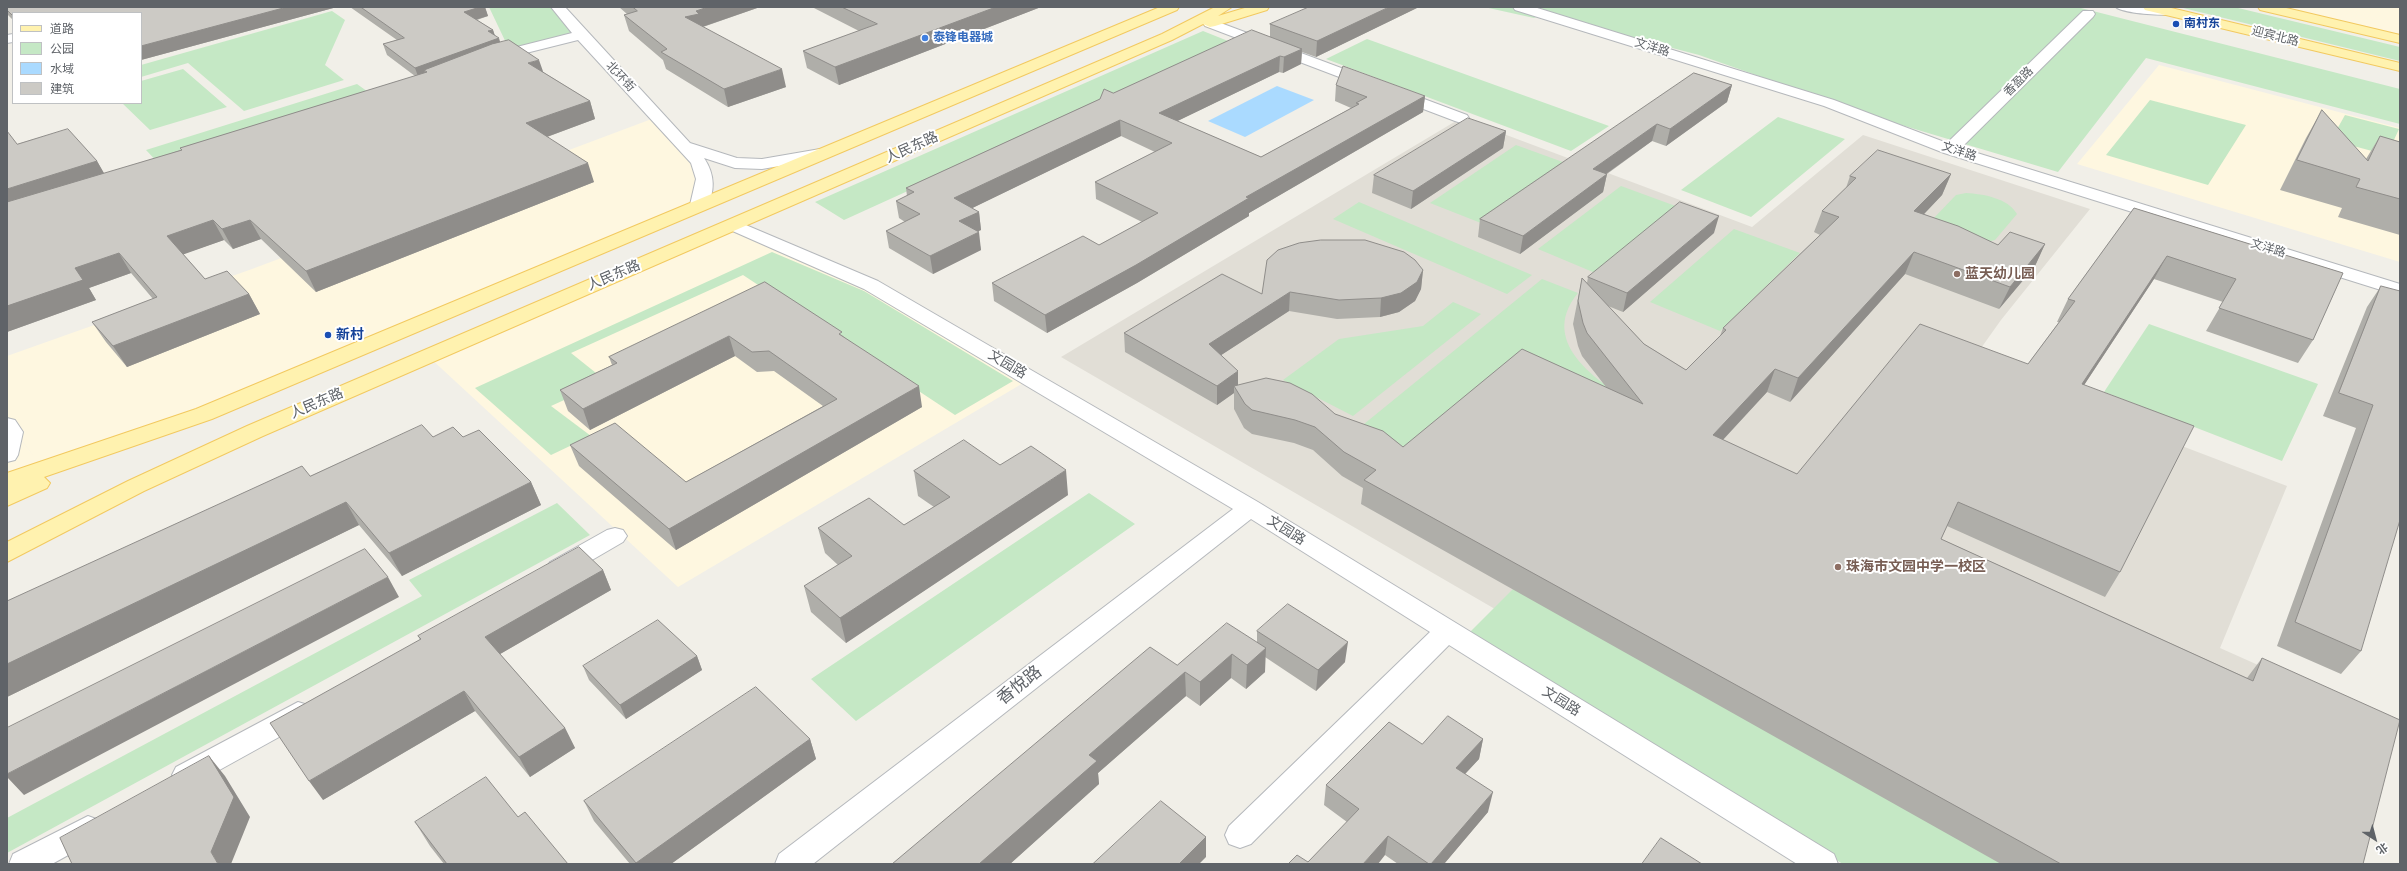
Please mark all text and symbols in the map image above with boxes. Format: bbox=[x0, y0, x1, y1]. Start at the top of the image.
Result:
legend bbox=[12, 12, 142, 104]
place label: 南村东 bbox=[2184, 17, 2220, 31]
marker: 南村东 bbox=[2171, 19, 2181, 29]
text: 道路 bbox=[50, 20, 74, 37]
street label: 迎宾北路 bbox=[2250, 24, 2300, 50]
place label: 泰锋电器城 bbox=[933, 31, 993, 45]
marker: 泰锋电器城 bbox=[920, 33, 930, 43]
street label: 文洋路 bbox=[1633, 36, 1671, 60]
text: 公园 bbox=[50, 40, 74, 57]
street label: 北环街 bbox=[602, 59, 638, 95]
text: 水域 bbox=[50, 60, 74, 77]
street label: 香盈路 bbox=[2001, 64, 2037, 100]
text: 建筑 bbox=[50, 80, 74, 97]
street label: 人民东路 bbox=[883, 129, 941, 167]
street label: 文洋路 bbox=[1940, 140, 1978, 164]
street label: 文洋路 bbox=[2249, 237, 2287, 261]
street label: 人民东路 bbox=[585, 257, 643, 295]
place label: 蓝天幼儿园 bbox=[1965, 266, 2035, 282]
marker: 蓝天幼儿园 bbox=[1952, 269, 1962, 279]
place label: 新村 bbox=[336, 327, 364, 343]
marker: 新村 bbox=[323, 330, 333, 340]
street label: 文园路 bbox=[985, 347, 1029, 383]
street label: 人民东路 bbox=[288, 385, 346, 423]
street label: 文园路 bbox=[1264, 513, 1308, 549]
place label: 珠海市文园中学一校区 bbox=[1846, 559, 1986, 575]
marker: 珠海市文园中学一校区 bbox=[1833, 562, 1843, 572]
street label: 香悅路 bbox=[994, 662, 1046, 710]
street label: 文园路 bbox=[1539, 684, 1583, 720]
north arrow bbox=[2355, 819, 2395, 859]
text: 北 bbox=[2373, 839, 2391, 858]

